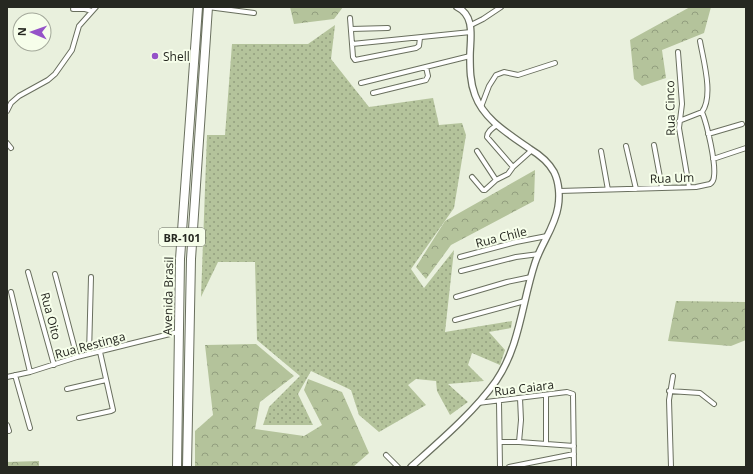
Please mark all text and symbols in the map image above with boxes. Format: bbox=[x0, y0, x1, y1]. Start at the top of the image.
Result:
north arrow bbox=[12, 12, 52, 52]
text: N bbox=[14, 27, 29, 36]
place label: Shell bbox=[163, 48, 190, 65]
marker: Shell bbox=[150, 51, 160, 61]
street label: Rua Cinco bbox=[661, 80, 679, 136]
street label: Rua Um bbox=[650, 169, 694, 187]
street label: Rua Chile bbox=[474, 222, 529, 252]
road number: BR-101 bbox=[159, 228, 205, 246]
street label: Avenida Brasil bbox=[159, 256, 177, 336]
street label: Rua Oito bbox=[37, 290, 65, 342]
street label: Rua Restinga bbox=[53, 327, 127, 363]
street label: Rua Caiara bbox=[493, 376, 555, 400]

